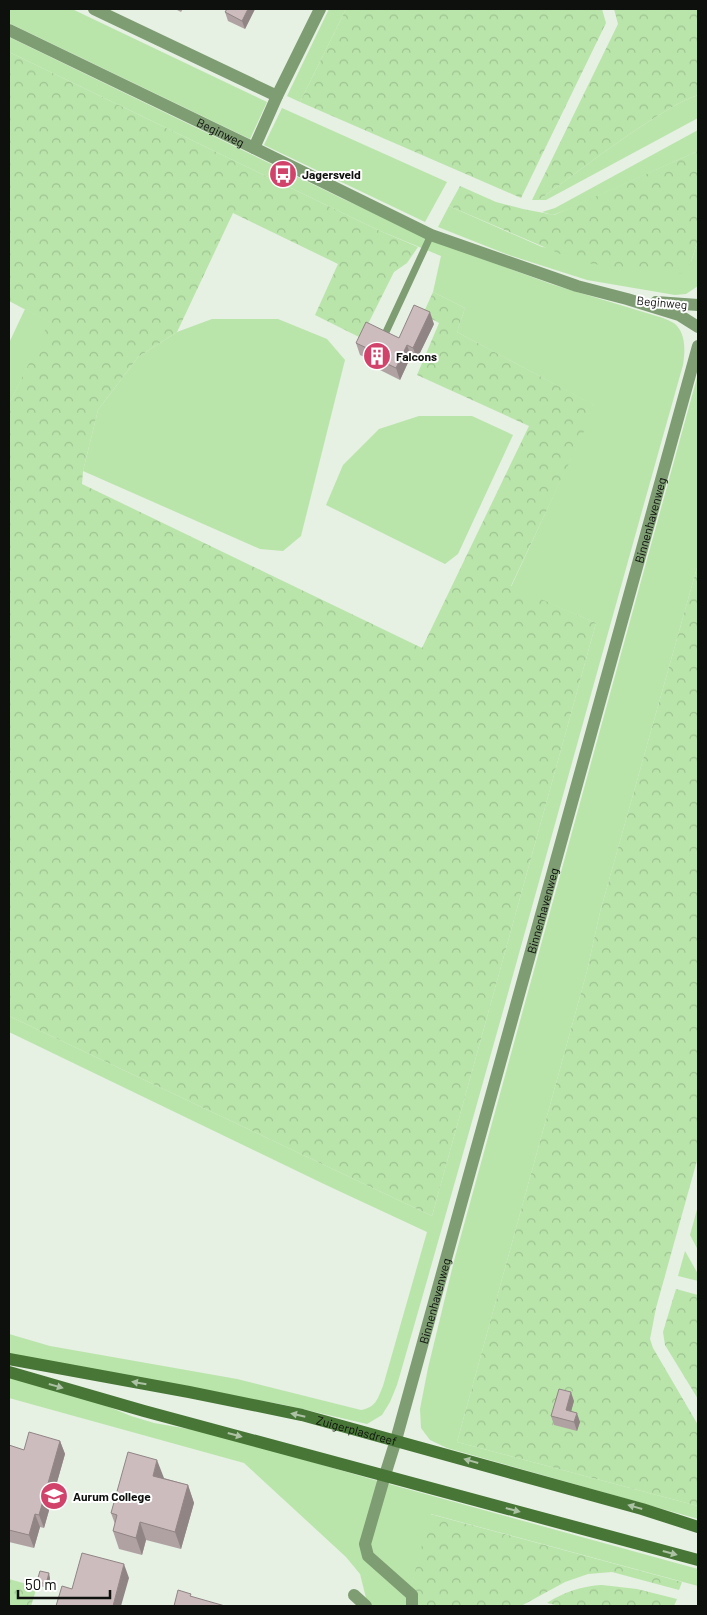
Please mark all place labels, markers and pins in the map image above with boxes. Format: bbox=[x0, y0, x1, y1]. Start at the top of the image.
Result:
bus stop icon: Jagersveld bbox=[268, 159, 298, 189]
place label: Jagersveld bbox=[302, 167, 361, 181]
building icon: Falcons bbox=[362, 341, 392, 371]
place label: Falcons bbox=[396, 349, 437, 363]
school or university icon: Aurum College bbox=[39, 1481, 69, 1511]
place label: Aurum College bbox=[73, 1489, 151, 1503]

